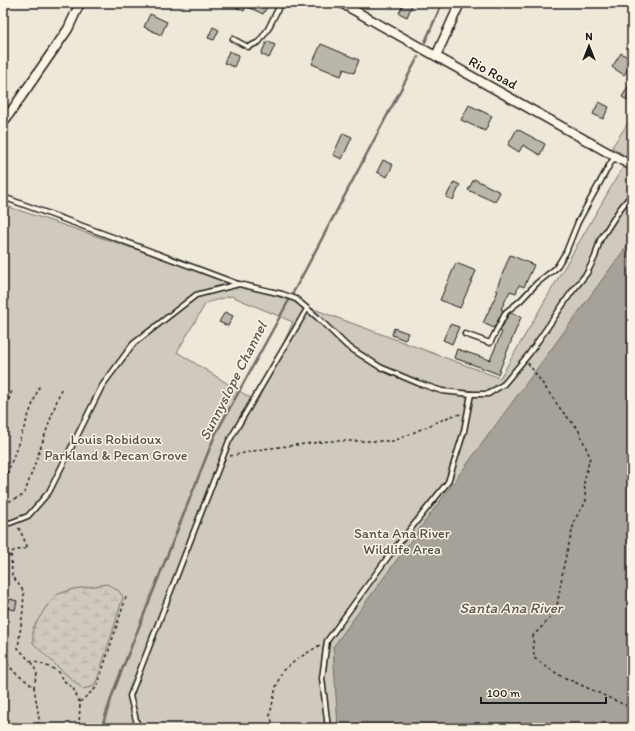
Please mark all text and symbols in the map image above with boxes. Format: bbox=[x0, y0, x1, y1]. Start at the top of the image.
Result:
north arrow bbox=[569, 26, 609, 66]
text: N bbox=[585, 30, 593, 43]
street label: Rio Road bbox=[466, 53, 521, 93]
water label: Sunnyslope Channel bbox=[195, 317, 271, 443]
park label: Louis Robidoux Parkland & Pecan Grove bbox=[44, 431, 188, 464]
park label: Santa Ana River Wildlife Area bbox=[354, 525, 451, 558]
water label: Santa Ana River bbox=[460, 599, 565, 617]
scale bar bbox=[481, 679, 606, 705]
text: 100 m bbox=[487, 686, 520, 700]

